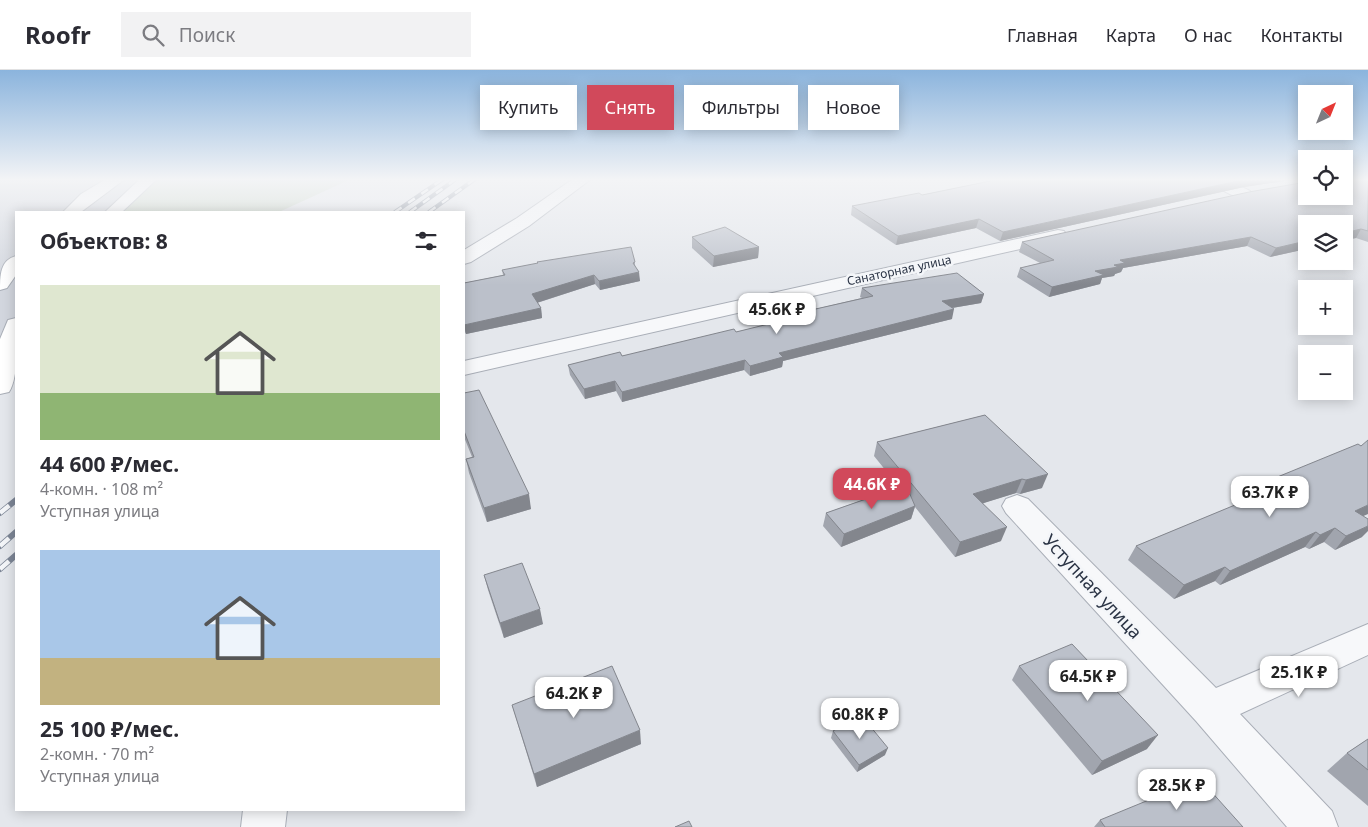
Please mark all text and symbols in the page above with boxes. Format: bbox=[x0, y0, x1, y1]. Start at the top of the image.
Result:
search box bbox=[121, 12, 471, 57]
text: Roofr bbox=[25, 18, 91, 51]
icon: search bbox=[139, 21, 167, 49]
text: Поиск bbox=[179, 22, 235, 48]
text: Главная bbox=[1007, 23, 1078, 47]
text: Карта bbox=[1106, 23, 1156, 47]
text: О нас bbox=[1184, 23, 1232, 47]
text: Контакты bbox=[1260, 23, 1343, 47]
chip: Купить bbox=[480, 85, 577, 130]
chip: Снять bbox=[587, 85, 674, 130]
chip: Фильтры bbox=[684, 85, 798, 130]
chip: Новое bbox=[808, 85, 899, 130]
north arrow bbox=[1298, 85, 1352, 140]
map controls bbox=[1298, 85, 1353, 400]
button: locate bbox=[1298, 150, 1353, 205]
button: layers bbox=[1298, 215, 1353, 270]
text: Объектов: 8 bbox=[40, 227, 168, 255]
icon: filters bbox=[412, 227, 440, 255]
street label: Санаторная улица bbox=[845, 251, 953, 289]
button: + bbox=[1298, 280, 1353, 335]
pin: 45.6K ₽ bbox=[731, 292, 823, 335]
text: 45.6K ₽ bbox=[749, 298, 805, 320]
icon: home bbox=[195, 318, 285, 408]
button: − bbox=[1298, 345, 1353, 400]
text: 44 600 ₽/мес. bbox=[40, 450, 179, 478]
pin: 44.6K ₽ bbox=[826, 468, 918, 510]
text: 44.6K ₽ bbox=[844, 473, 900, 495]
pin: 63.7K ₽ bbox=[1224, 476, 1316, 518]
text: 4-комн. · 108 m² bbox=[40, 478, 163, 500]
text: 63.7K ₽ bbox=[1242, 481, 1298, 503]
text: Уступная улица bbox=[40, 500, 160, 522]
street label: Уступная улица bbox=[1038, 529, 1148, 643]
icon: home bbox=[195, 583, 285, 673]
pin: 25.1K ₽ bbox=[1253, 656, 1345, 698]
pin: 64.5K ₽ bbox=[1042, 660, 1134, 702]
text: 25.1K ₽ bbox=[1271, 661, 1327, 683]
text: 64.5K ₽ bbox=[1060, 665, 1116, 687]
pin: 64.2K ₽ bbox=[528, 676, 620, 719]
text: 64.2K ₽ bbox=[546, 682, 602, 704]
pin: 60.8K ₽ bbox=[814, 698, 906, 740]
text: 60.8K ₽ bbox=[832, 703, 888, 725]
text: 25 100 ₽/мес. bbox=[40, 715, 179, 743]
text: 2-комн. · 70 m² bbox=[40, 743, 154, 765]
text: Уступная улица bbox=[40, 765, 160, 787]
pin: 28.5K ₽ bbox=[1131, 768, 1223, 811]
text: 28.5K ₽ bbox=[1149, 774, 1205, 796]

